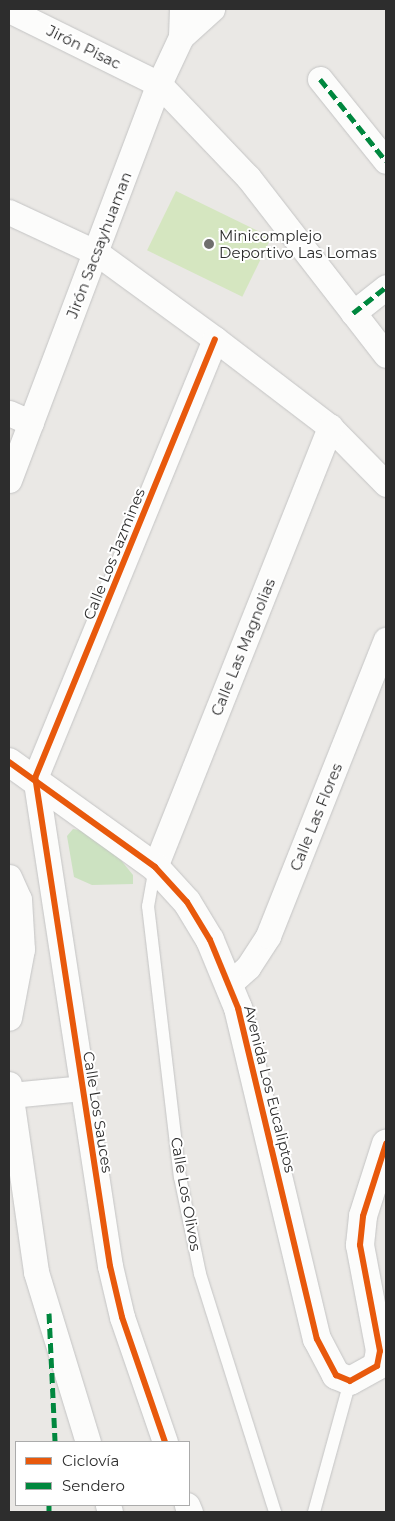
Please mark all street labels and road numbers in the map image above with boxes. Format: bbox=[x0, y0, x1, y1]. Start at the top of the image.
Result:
street label: Jirón Pisac bbox=[44, 21, 124, 73]
street label: Jirón Sacsayhuaman bbox=[63, 169, 135, 321]
street label: Calle Los Jazmines bbox=[79, 486, 149, 622]
street label: Calle Las Magnolias bbox=[207, 576, 279, 718]
street label: Calle Las Flores bbox=[286, 761, 346, 873]
street label: Avenida Los Eucaliptos bbox=[240, 1003, 300, 1175]
street label: Calle Los Sauces bbox=[80, 1050, 116, 1174]
street label: Calle Los Olivos bbox=[167, 1136, 205, 1252]

